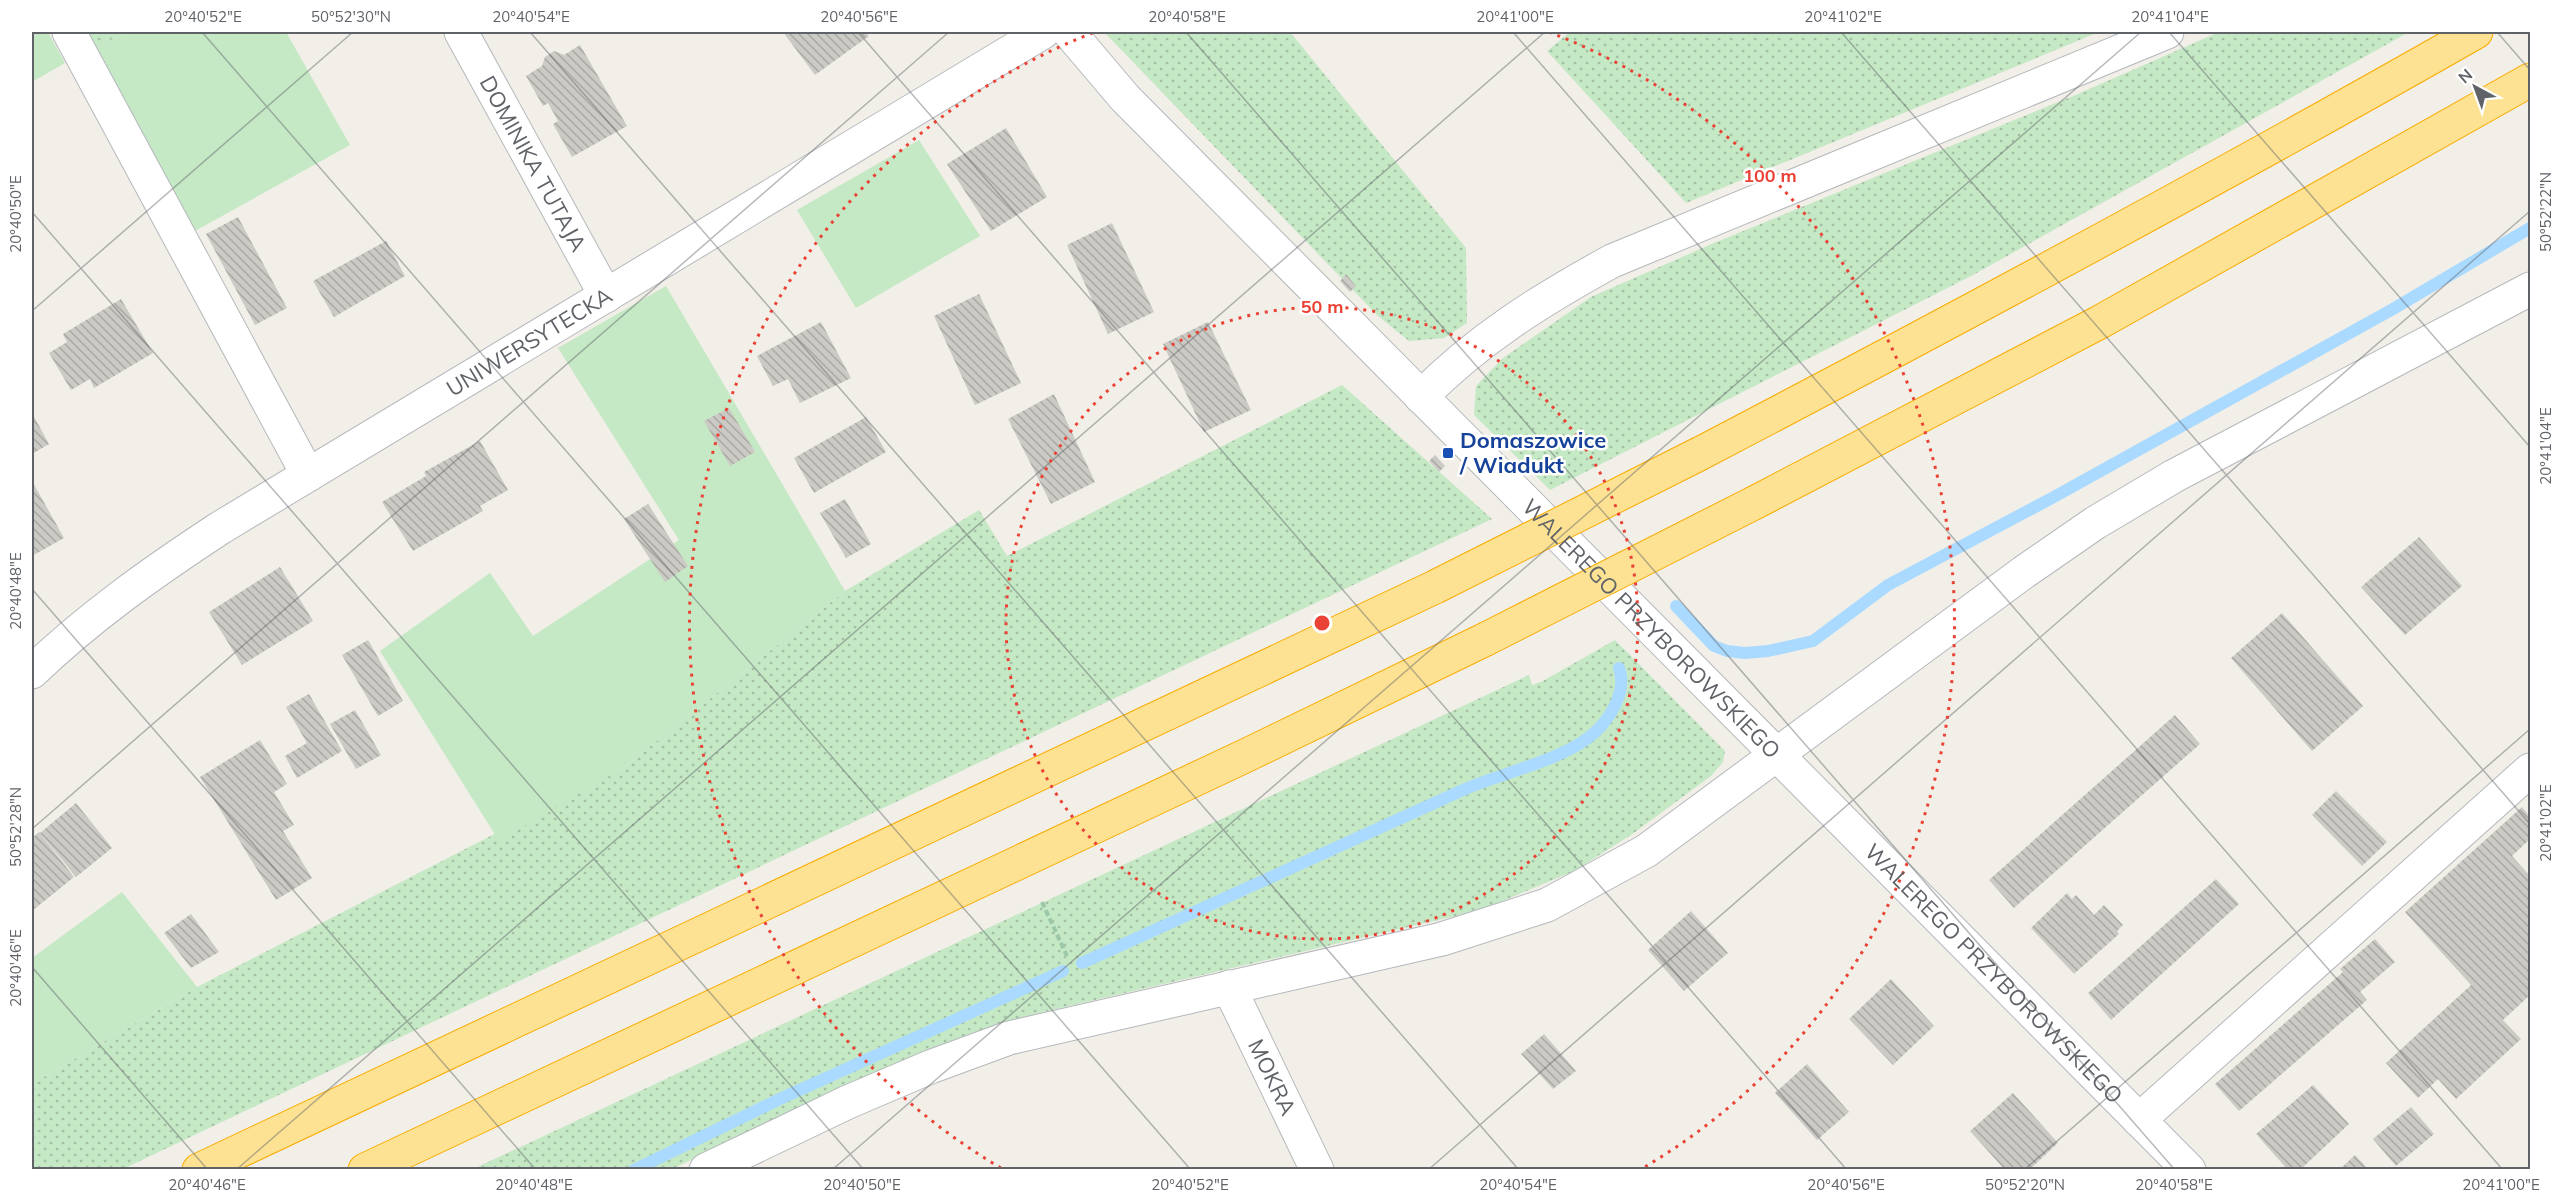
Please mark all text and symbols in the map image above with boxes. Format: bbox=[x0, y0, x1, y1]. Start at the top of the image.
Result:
text: 20°40'52"E bbox=[164, 7, 242, 26]
text: 50°52'30"N bbox=[311, 7, 391, 26]
text: 20°40'54"E bbox=[492, 7, 570, 26]
text: 20°40'56"E bbox=[820, 7, 898, 26]
text: 20°40'58"E bbox=[1148, 7, 1226, 26]
text: 20°41'00"E bbox=[1476, 7, 1554, 26]
text: 20°41'02"E bbox=[1804, 7, 1882, 26]
text: 20°41'04"E bbox=[2131, 7, 2209, 26]
north arrow bbox=[2445, 57, 2505, 117]
text: N bbox=[2454, 64, 2476, 87]
street label: DOMINIKA TUTAJA bbox=[474, 71, 593, 256]
text: 100 m bbox=[1743, 164, 1797, 187]
text: 50°52'22"N bbox=[2536, 172, 2555, 252]
text: 20°40'50"E bbox=[6, 175, 25, 253]
street label: UNIWERSYTECKA bbox=[441, 281, 617, 402]
text: 50 m bbox=[1301, 295, 1343, 318]
text: 20°41'04"E bbox=[2536, 407, 2555, 485]
place label: Domaszowice / Wiadukt bbox=[1459, 426, 1606, 479]
marker: Domaszowice / Wiadukt bbox=[1441, 446, 1455, 460]
street label: WALEREGO PRZYBOROWSKIEGO bbox=[1517, 493, 1786, 764]
text: 20°40'48"E bbox=[6, 552, 25, 630]
centre of rings bbox=[1312, 613, 1332, 633]
text: 20°41'02"E bbox=[2536, 784, 2555, 862]
text: 50°52'28"N bbox=[6, 787, 25, 867]
street label: WALEREGO PRZYBOROWSKIEGO bbox=[1859, 838, 2129, 1109]
text: 20°40'46"E bbox=[6, 929, 25, 1007]
street label: MOKRA bbox=[1242, 1035, 1303, 1120]
text: 20°40'46"E bbox=[168, 1175, 246, 1194]
text: 20°40'48"E bbox=[495, 1175, 573, 1194]
text: 20°40'50"E bbox=[823, 1175, 901, 1194]
text: 20°40'52"E bbox=[1151, 1175, 1229, 1194]
text: 20°40'54"E bbox=[1479, 1175, 1557, 1194]
text: 20°40'56"E bbox=[1807, 1175, 1885, 1194]
text: 50°52'20"N bbox=[1985, 1175, 2065, 1194]
text: 20°40'58"E bbox=[2135, 1175, 2213, 1194]
text: 20°41'00"E bbox=[2462, 1175, 2540, 1194]

